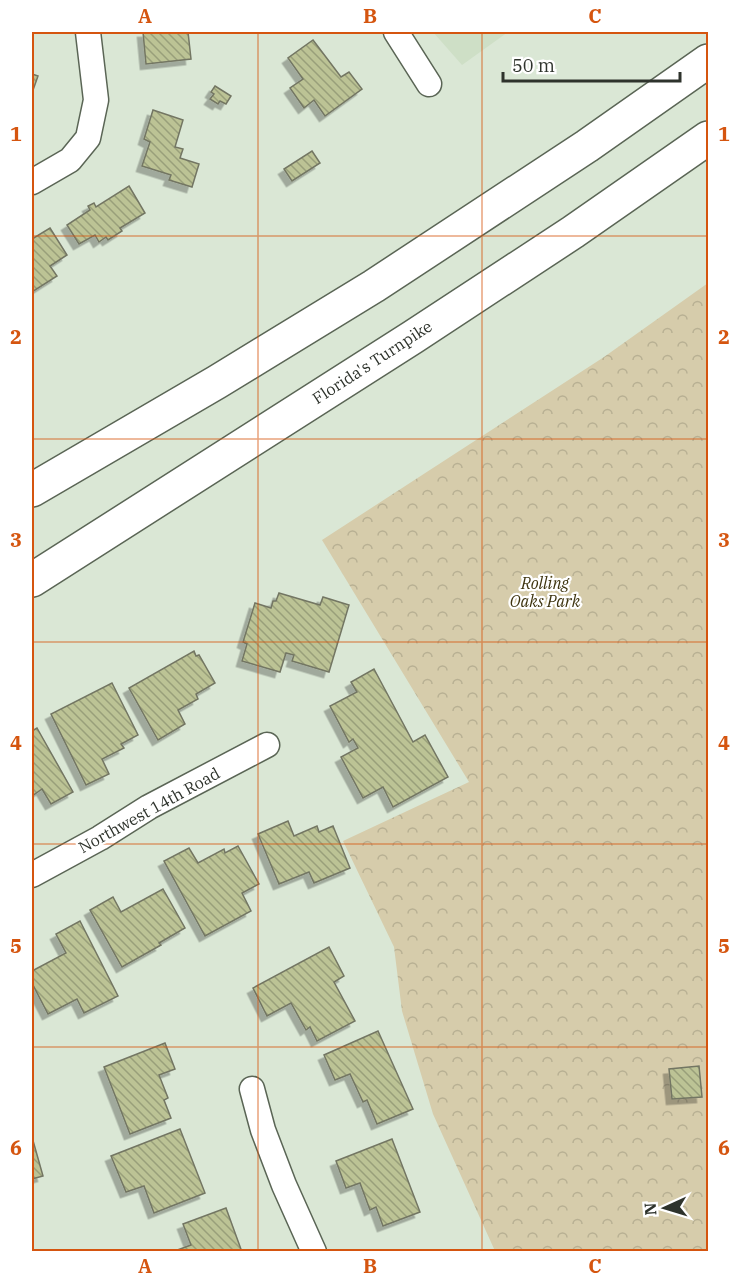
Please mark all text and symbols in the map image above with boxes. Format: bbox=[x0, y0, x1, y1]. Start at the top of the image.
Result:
text: A bbox=[138, 2, 152, 29]
text: B bbox=[363, 2, 377, 29]
text: C bbox=[588, 2, 602, 29]
scale bar bbox=[503, 45, 680, 83]
text: 50 m bbox=[512, 54, 555, 77]
text: 1 bbox=[10, 120, 22, 147]
text: 1 bbox=[718, 120, 730, 147]
street label: Florida's Turnpike bbox=[308, 316, 436, 408]
text: 2 bbox=[10, 323, 22, 350]
text: 2 bbox=[718, 323, 730, 350]
text: 3 bbox=[10, 526, 22, 553]
text: 3 bbox=[718, 526, 730, 553]
park label: Rolling Oaks Park bbox=[510, 573, 581, 611]
text: 4 bbox=[10, 729, 22, 756]
text: 4 bbox=[718, 729, 730, 756]
street label: Northwest 14th Road bbox=[75, 763, 224, 857]
text: 5 bbox=[10, 932, 22, 959]
text: 5 bbox=[718, 932, 730, 959]
text: 6 bbox=[10, 1134, 22, 1161]
text: 6 bbox=[718, 1134, 730, 1161]
north arrow bbox=[635, 1178, 695, 1238]
text: N bbox=[640, 1202, 660, 1216]
text: A bbox=[138, 1252, 152, 1279]
text: B bbox=[363, 1252, 377, 1279]
text: C bbox=[588, 1252, 602, 1279]

